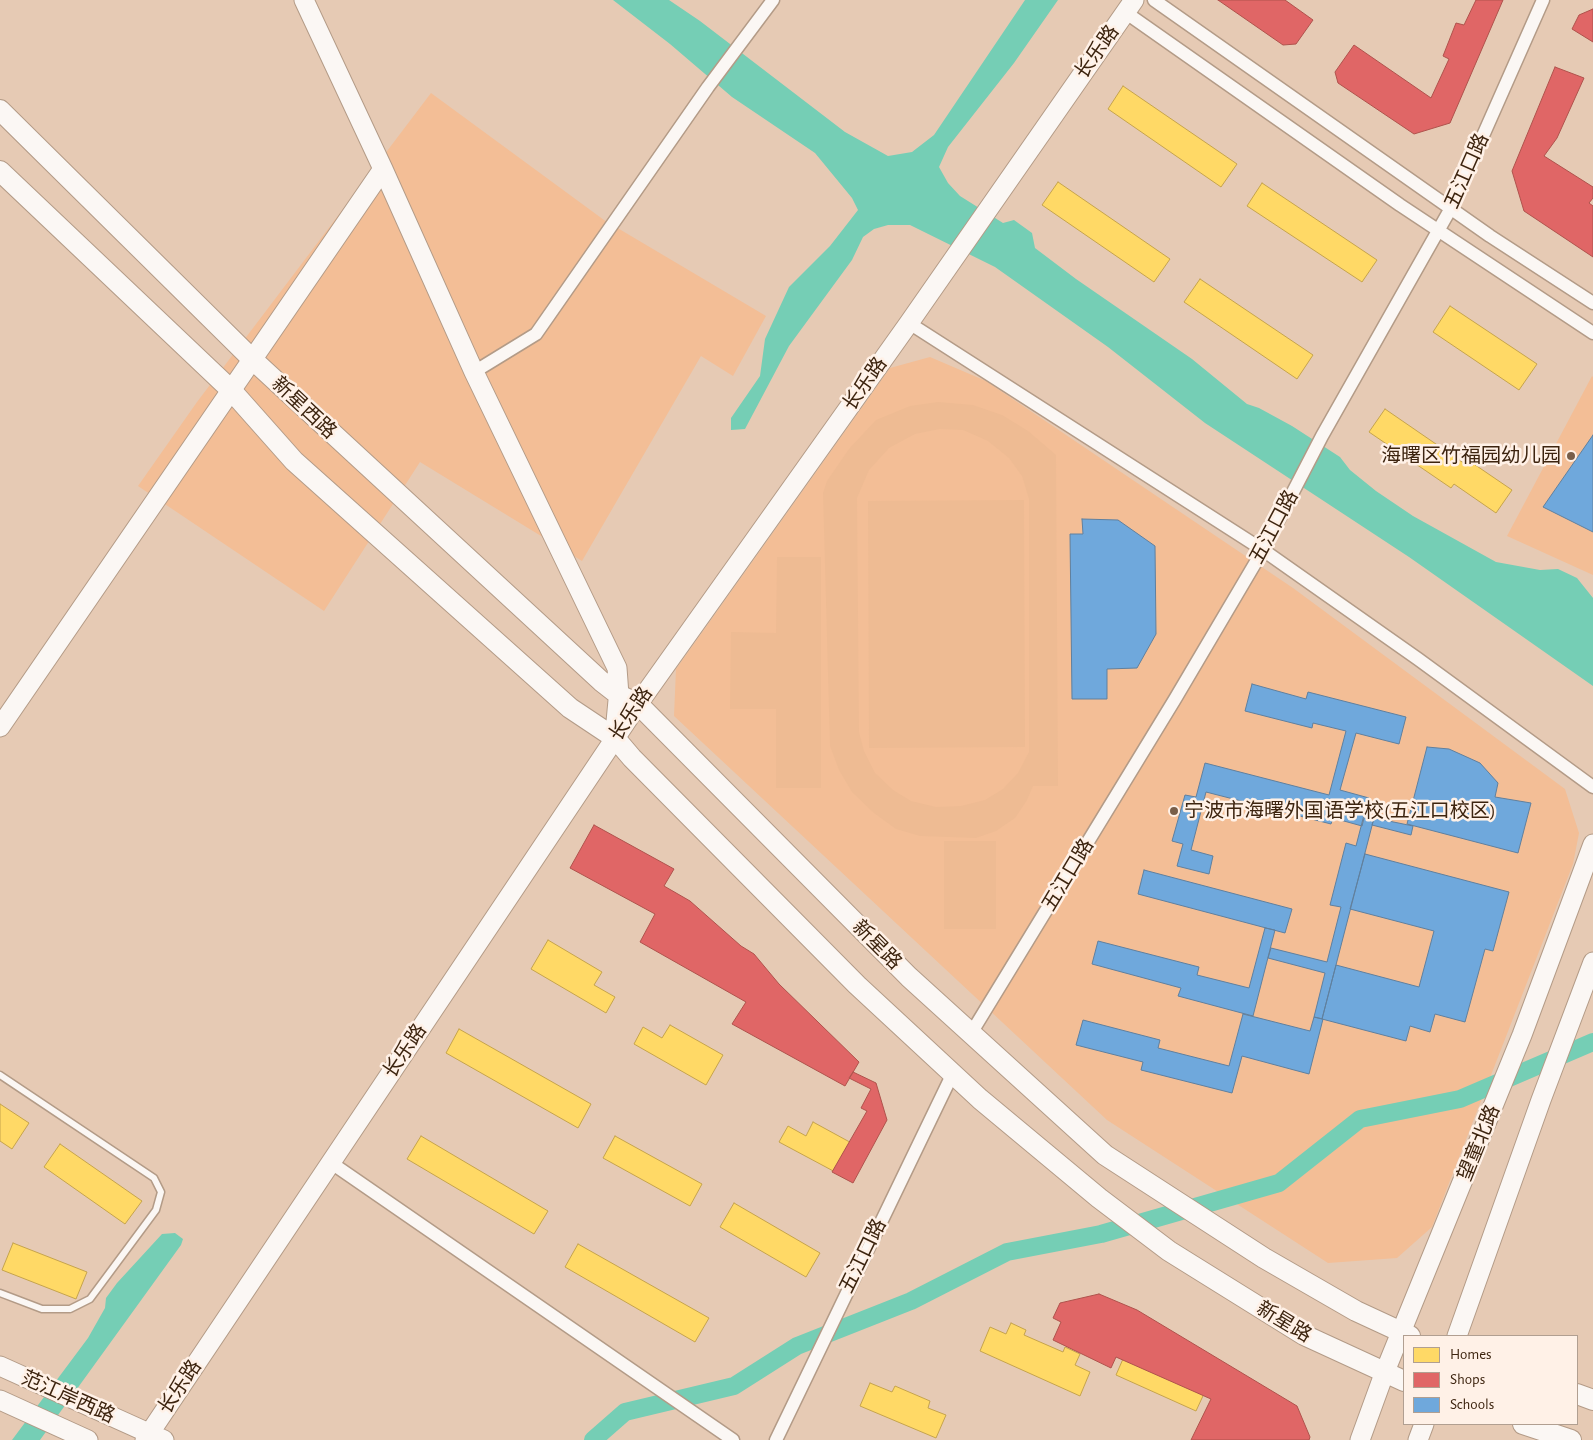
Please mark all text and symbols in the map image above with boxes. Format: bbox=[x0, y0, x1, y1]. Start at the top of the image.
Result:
street label: 长乐路 bbox=[1070, 21, 1124, 83]
street label: 五江口路 bbox=[1440, 130, 1494, 212]
street label: 长乐路 bbox=[838, 353, 892, 415]
street label: 新星西路 bbox=[267, 372, 341, 444]
place label: 海曙区竹福园幼儿园 bbox=[1381, 444, 1561, 468]
marker: 海曙区竹福园幼儿园 bbox=[1565, 450, 1577, 462]
street label: 五江口路 bbox=[1245, 486, 1303, 568]
street label: 长乐路 bbox=[604, 682, 658, 746]
place label: 宁波市海曙外国语学校(五江口校区) bbox=[1184, 799, 1496, 823]
marker: 宁波市海曙外国语学校(五江口校区) bbox=[1168, 805, 1180, 817]
street label: 五江口路 bbox=[1037, 835, 1099, 915]
street label: 新星路 bbox=[847, 915, 907, 975]
street label: 长乐路 bbox=[378, 1019, 432, 1083]
street label: 望童北路 bbox=[1453, 1101, 1505, 1185]
street label: 五江口路 bbox=[835, 1215, 891, 1297]
street label: 新星路 bbox=[1252, 1296, 1316, 1348]
legend bbox=[1403, 1335, 1578, 1425]
text: Homes bbox=[1450, 1347, 1492, 1362]
street label: 长乐路 bbox=[153, 1355, 207, 1419]
street label: 范江岸西路 bbox=[17, 1366, 119, 1428]
text: Shops bbox=[1450, 1372, 1485, 1387]
text: Schools bbox=[1450, 1397, 1494, 1412]

